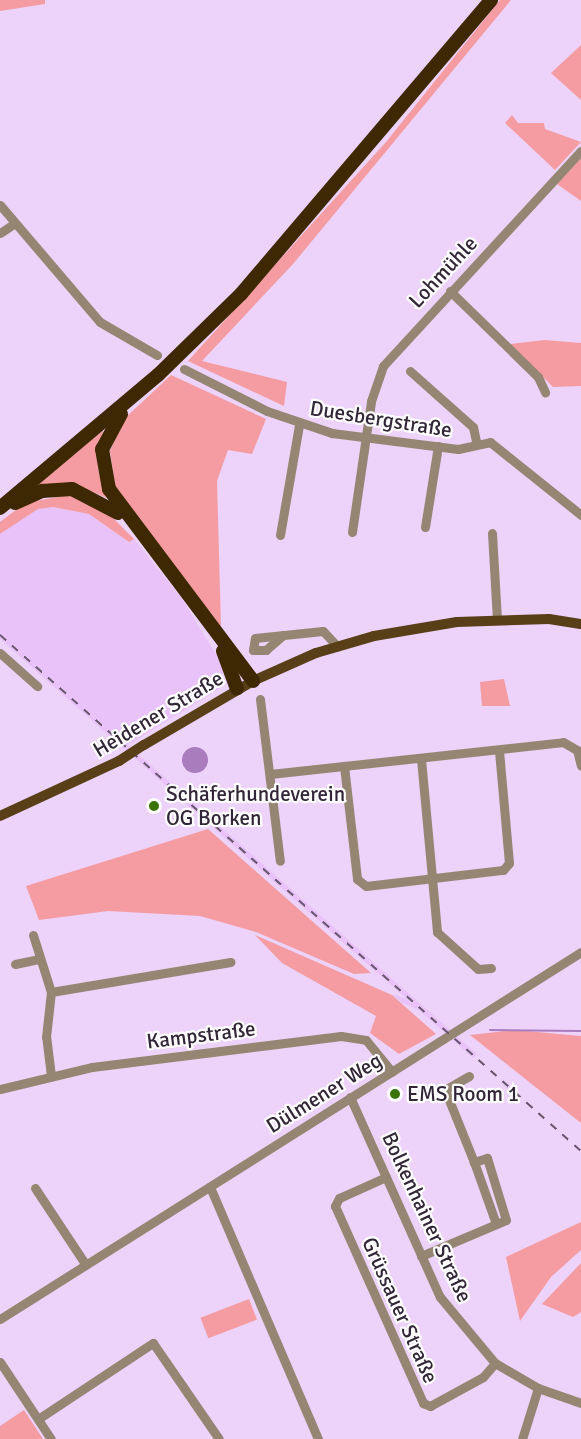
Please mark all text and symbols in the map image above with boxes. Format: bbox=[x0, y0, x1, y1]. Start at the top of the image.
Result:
street label: Lohmühle bbox=[403, 231, 483, 313]
street label: Duesbergstraße bbox=[308, 395, 454, 443]
street label: Heidener Straße bbox=[88, 665, 228, 763]
place label: Schäferhundeverein OG Borken bbox=[166, 781, 345, 831]
marker: Schäferhundeverein OG Borken bbox=[147, 799, 161, 813]
street label: Kampstraße bbox=[145, 1016, 257, 1054]
street label: Dülmener Weg bbox=[262, 1047, 386, 1139]
place label: EMS Room 1 bbox=[407, 1081, 519, 1107]
marker: EMS Room 1 bbox=[388, 1087, 402, 1101]
street label: Bolkenhainer Straße bbox=[377, 1128, 477, 1306]
street label: Grüssauer Straße bbox=[357, 1233, 443, 1387]

